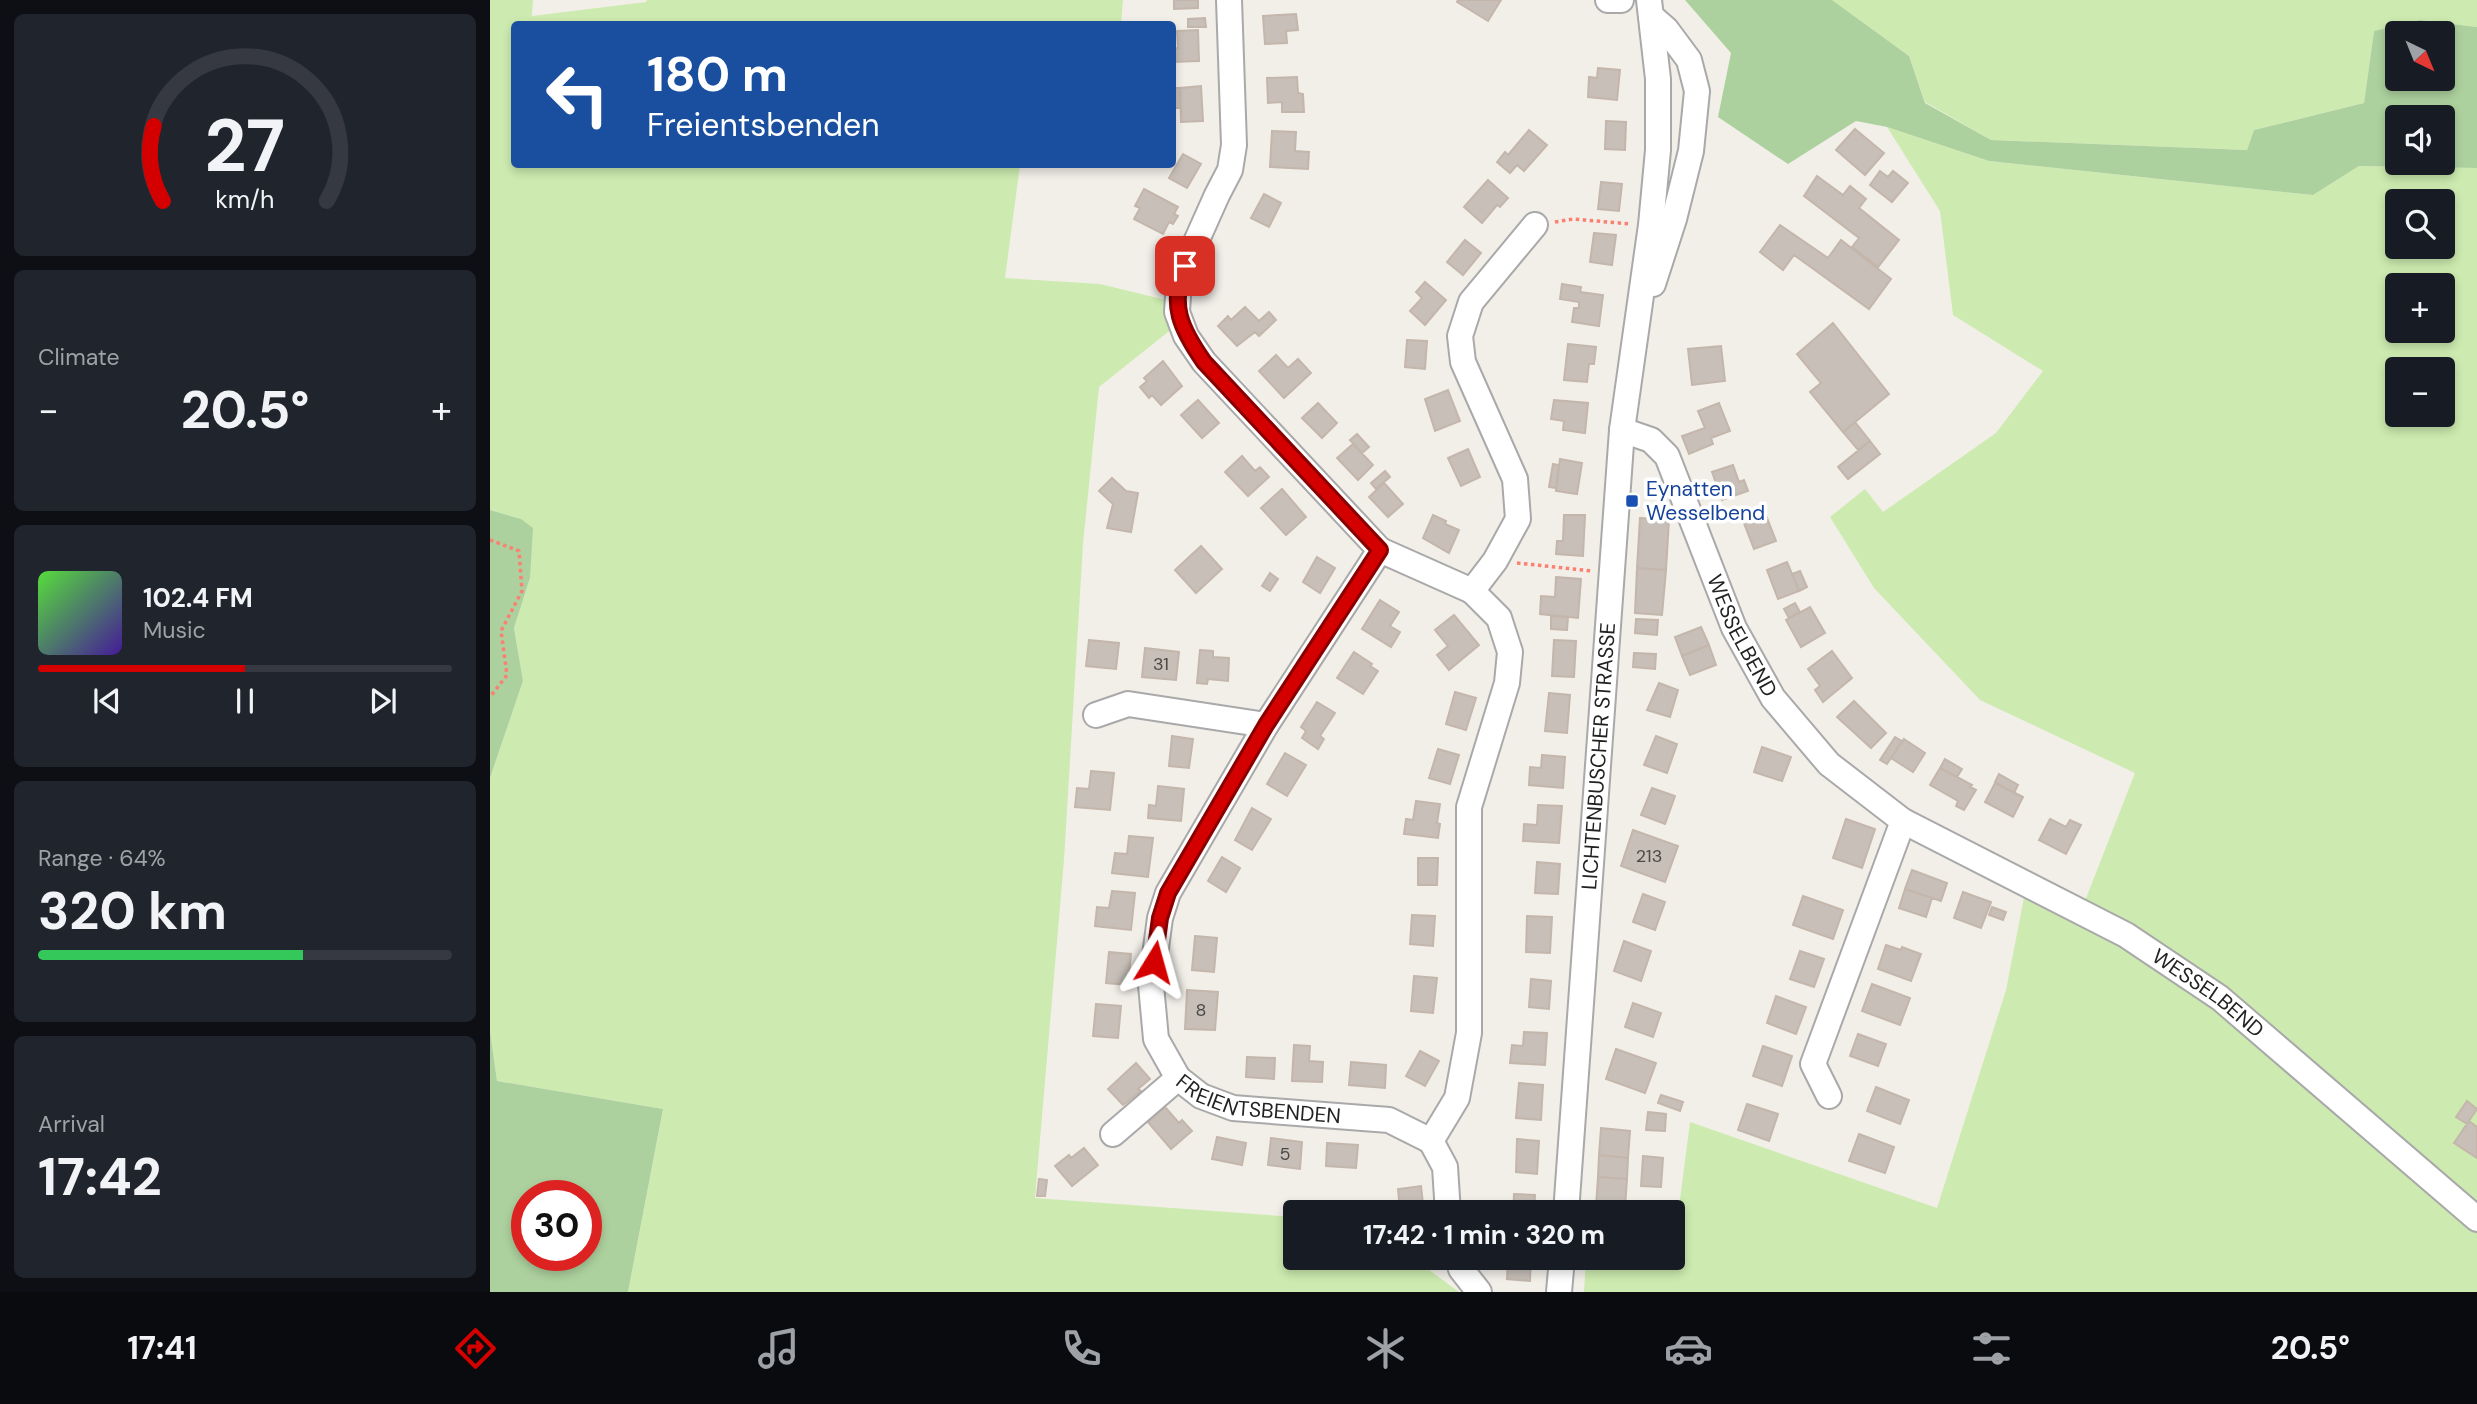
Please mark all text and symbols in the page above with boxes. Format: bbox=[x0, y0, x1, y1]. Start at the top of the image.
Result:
north arrow bbox=[2385, 21, 2455, 91]
map controls bbox=[2385, 21, 2455, 427]
text: 180 m bbox=[647, 42, 788, 106]
icon: left bbox=[532, 49, 623, 140]
text: 27 bbox=[205, 99, 285, 194]
text: Freientsbenden bbox=[647, 104, 880, 146]
button: sound bbox=[2385, 105, 2455, 175]
text: km/h bbox=[215, 183, 275, 216]
button: search bbox=[2385, 189, 2455, 259]
pin bbox=[1155, 236, 1215, 296]
icon: arrive bbox=[1166, 247, 1204, 285]
button: + bbox=[2385, 273, 2455, 343]
text: Climate bbox=[38, 342, 120, 372]
button: − bbox=[2385, 357, 2455, 427]
text: 20.5° bbox=[181, 376, 309, 444]
text: − bbox=[38, 385, 59, 435]
text: + bbox=[431, 385, 452, 435]
place label: Eynatten Wesselbend bbox=[1646, 475, 1765, 527]
marker: Eynatten Wesselbend bbox=[1624, 493, 1640, 509]
street label: WESSELBEND bbox=[1700, 570, 1784, 702]
text: 102.4 FM bbox=[143, 581, 253, 615]
text: Music bbox=[143, 615, 206, 645]
street label: LICHTENBUSCHER STRASSE bbox=[1575, 622, 1622, 891]
house number: 31 bbox=[1153, 652, 1169, 676]
icon: previous bbox=[88, 682, 126, 720]
icon: pause bbox=[226, 682, 264, 720]
icon: next bbox=[364, 682, 402, 720]
text: Range · 64% bbox=[38, 843, 166, 873]
house number: 213 bbox=[1636, 844, 1662, 868]
text: 320 km bbox=[38, 877, 227, 945]
position arrow bbox=[1117, 925, 1191, 999]
street label: WESSELBEND bbox=[2146, 942, 2270, 1044]
house number: 8 bbox=[1196, 998, 1206, 1022]
street label: FREIENTSBENDEN bbox=[1170, 1068, 1342, 1130]
text: Arrival bbox=[38, 1109, 105, 1139]
house number: 5 bbox=[1280, 1142, 1290, 1166]
text: 17:42 bbox=[38, 1143, 162, 1211]
speed limit sign: 30 bbox=[511, 1180, 602, 1271]
text: 17:42 · 1 min · 320 m bbox=[1363, 1218, 1605, 1252]
icon: directions bbox=[451, 1324, 500, 1373]
icon: music bbox=[754, 1324, 803, 1373]
icon: phone bbox=[1057, 1324, 1106, 1373]
icon: climate bbox=[1361, 1324, 1410, 1373]
icon: car bbox=[1664, 1324, 1713, 1373]
icon: filters bbox=[1967, 1324, 2016, 1373]
text: 17:41 bbox=[127, 1327, 197, 1369]
text: 20.5° bbox=[2271, 1327, 2350, 1369]

